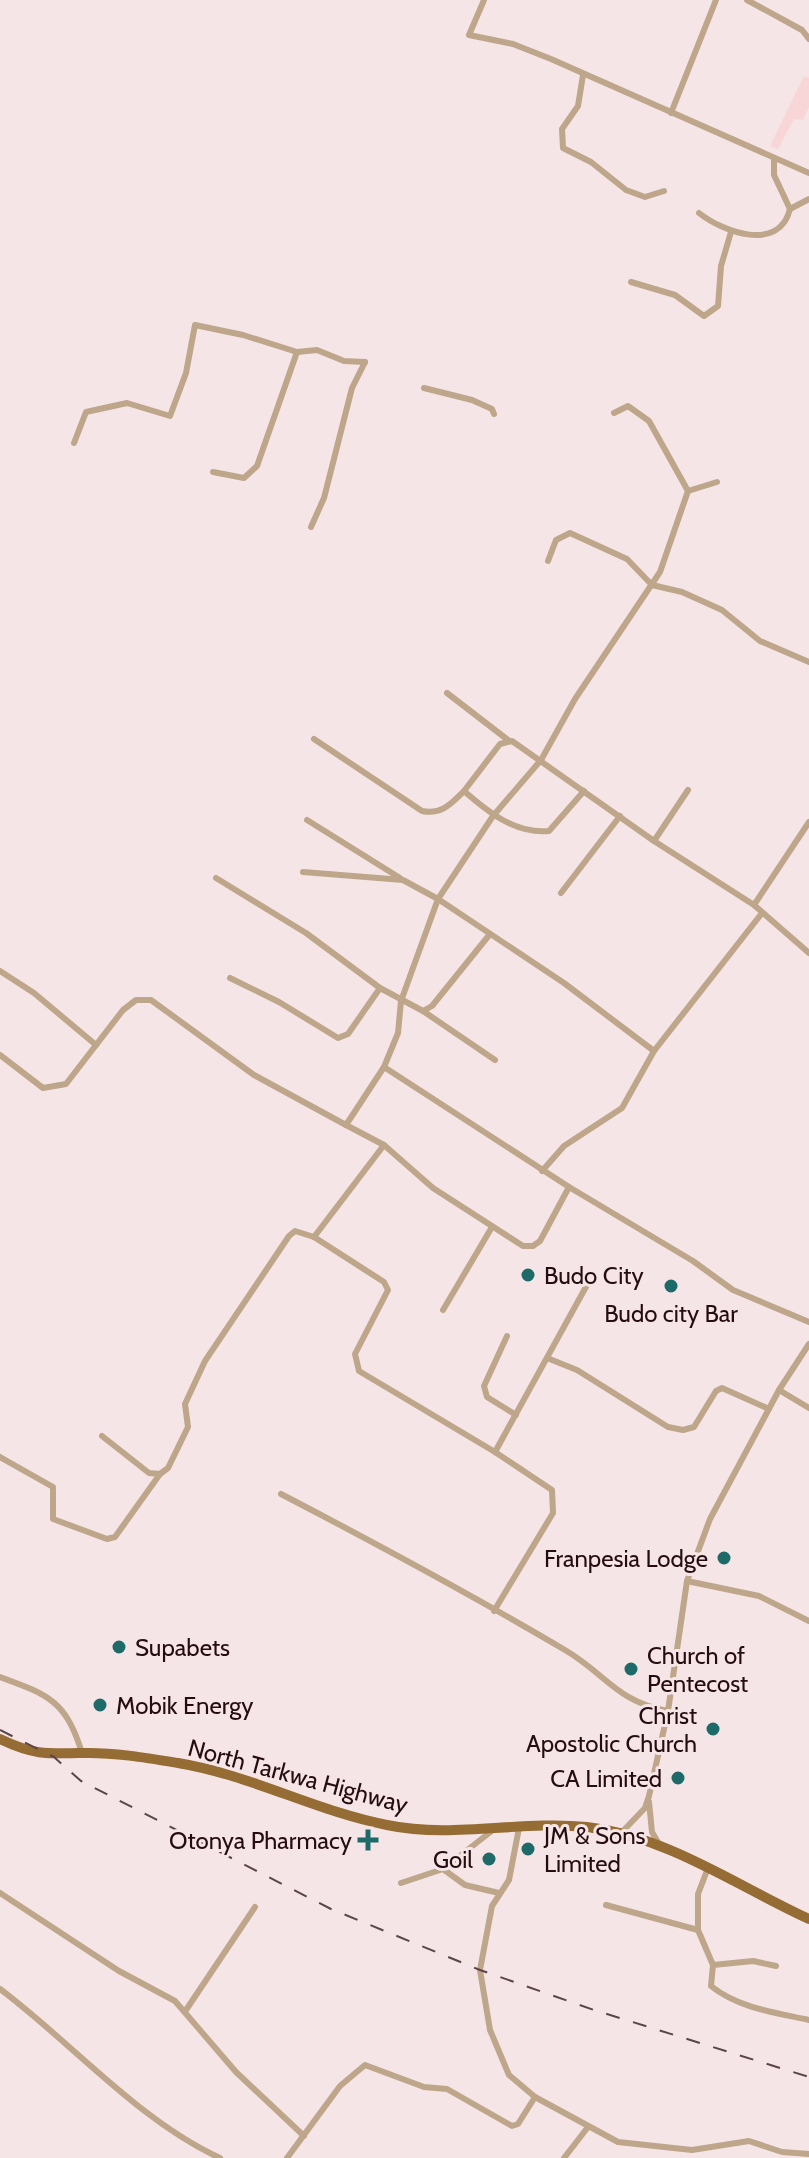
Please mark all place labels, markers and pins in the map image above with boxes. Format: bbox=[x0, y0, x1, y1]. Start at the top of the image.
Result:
place label: Budo City bbox=[544, 1261, 644, 1290]
marker: Budo City bbox=[519, 1266, 537, 1284]
marker: Budo city Bar bbox=[662, 1277, 680, 1295]
place label: Budo city Bar bbox=[604, 1299, 738, 1328]
place label: Franpesia Lodge bbox=[544, 1544, 708, 1573]
marker: Franpesia Lodge bbox=[715, 1549, 733, 1567]
place label: Supabets bbox=[135, 1633, 230, 1662]
marker: Supabets bbox=[110, 1638, 128, 1656]
place label: Church of Pentecost bbox=[647, 1641, 748, 1698]
marker: Church of Pentecost bbox=[622, 1660, 640, 1678]
place label: Mobik Energy bbox=[116, 1691, 253, 1720]
marker: Mobik Energy bbox=[91, 1696, 109, 1714]
place label: Christ Apostolic Church bbox=[526, 1701, 697, 1758]
marker: Christ Apostolic Church bbox=[704, 1720, 722, 1738]
place label: CA Limited bbox=[550, 1764, 662, 1793]
marker: CA Limited bbox=[669, 1769, 687, 1787]
place label: JM & Sons Limited bbox=[543, 1821, 646, 1878]
place label: Otonya Pharmacy bbox=[169, 1826, 352, 1855]
marker: Otonya Pharmacy bbox=[359, 1831, 377, 1849]
marker: JM & Sons Limited bbox=[519, 1840, 537, 1858]
place label: Goil bbox=[433, 1845, 473, 1874]
marker: Goil bbox=[480, 1850, 498, 1868]

